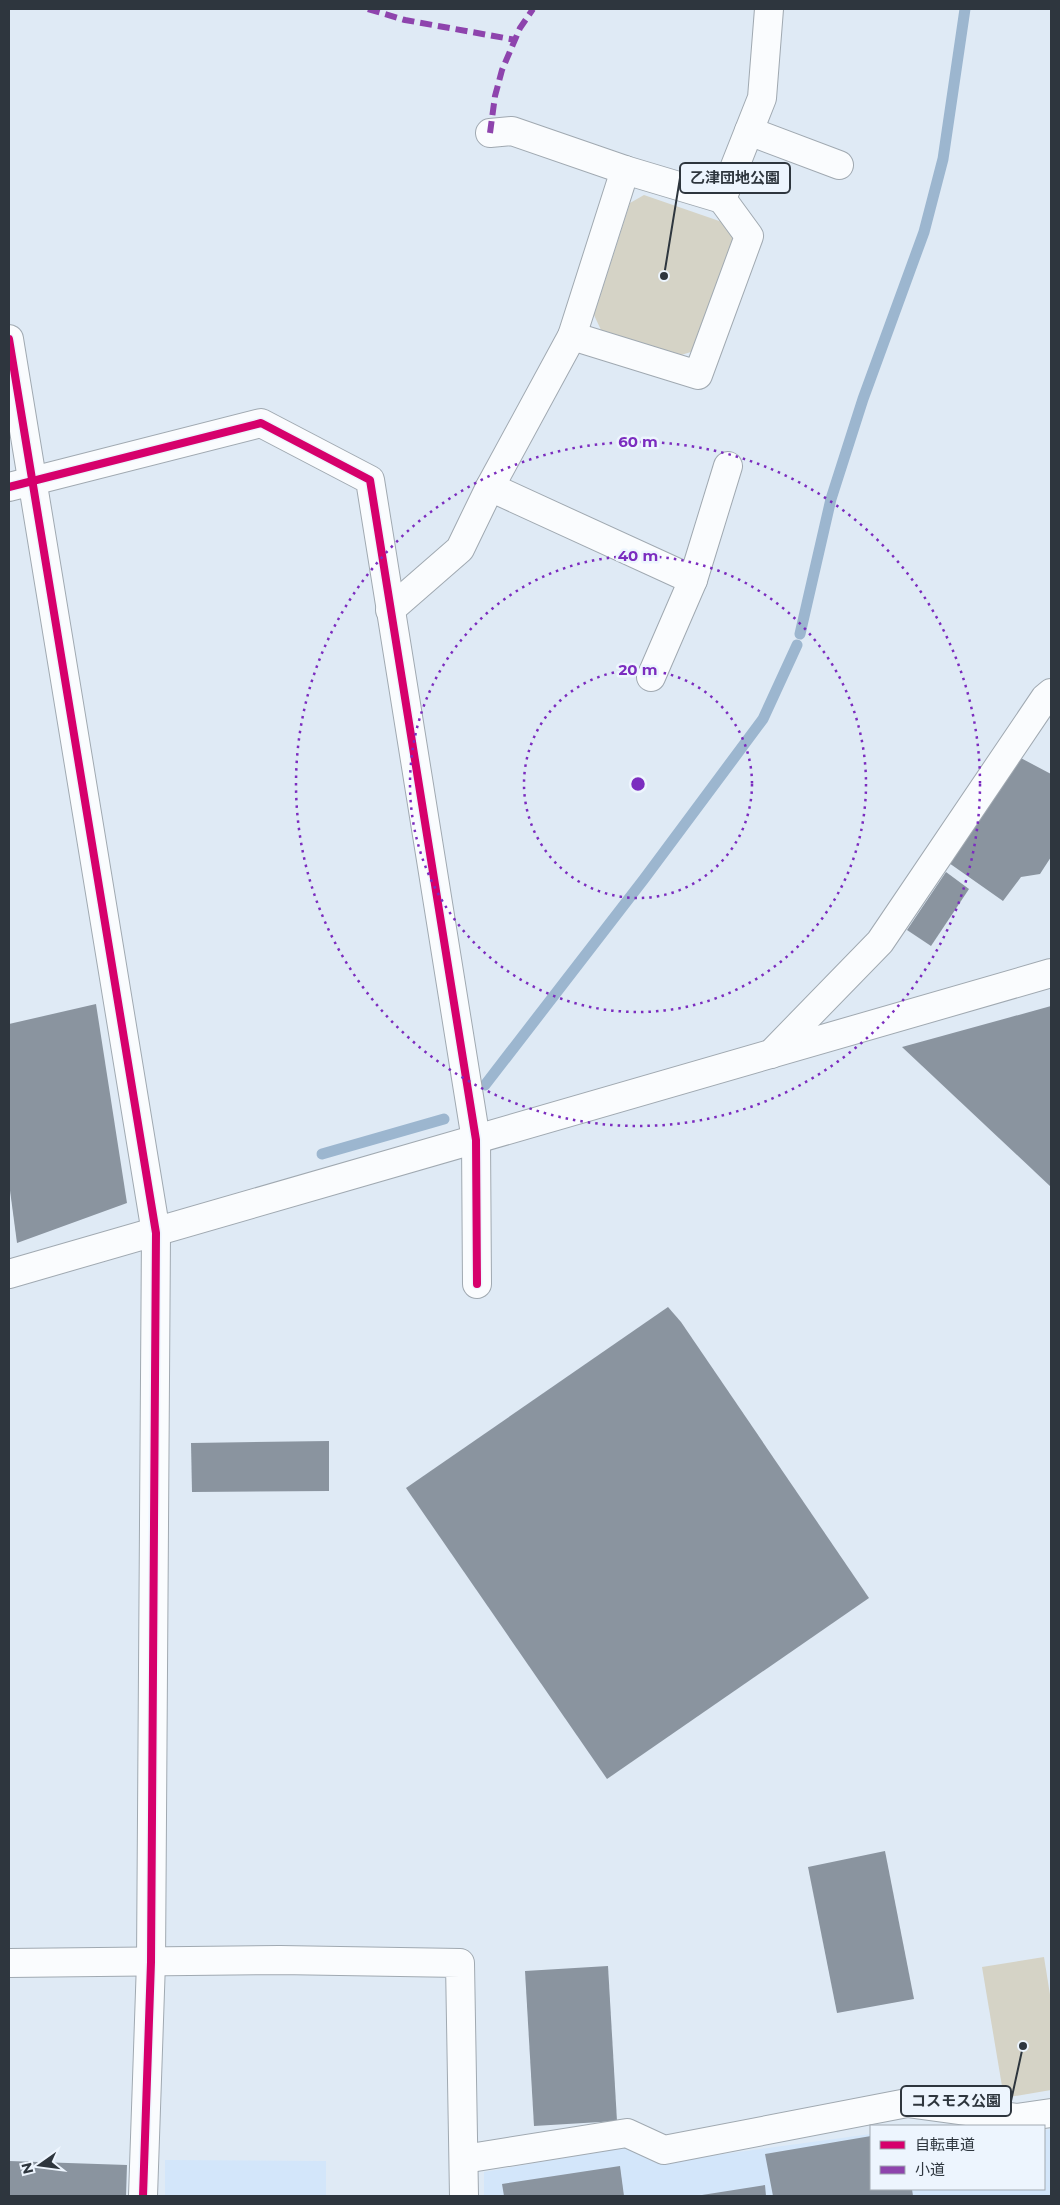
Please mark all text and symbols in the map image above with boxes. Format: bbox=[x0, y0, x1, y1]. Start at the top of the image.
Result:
callout: 乙津団地公園 bbox=[680, 163, 790, 193]
text: 乙津団地公園 bbox=[690, 168, 780, 187]
text: 60 m bbox=[618, 432, 658, 451]
text: 40 m bbox=[618, 546, 658, 565]
text: 20 m bbox=[618, 660, 658, 679]
centre of rings bbox=[629, 775, 647, 793]
callout: コスモス公園 bbox=[901, 2086, 1011, 2116]
text: コスモス公園 bbox=[911, 2091, 1001, 2110]
legend bbox=[870, 2125, 1045, 2190]
text: 自転車道 bbox=[915, 2135, 975, 2154]
north arrow bbox=[15, 2140, 65, 2190]
text: N bbox=[17, 2160, 37, 2176]
text: 小道 bbox=[915, 2160, 945, 2179]

